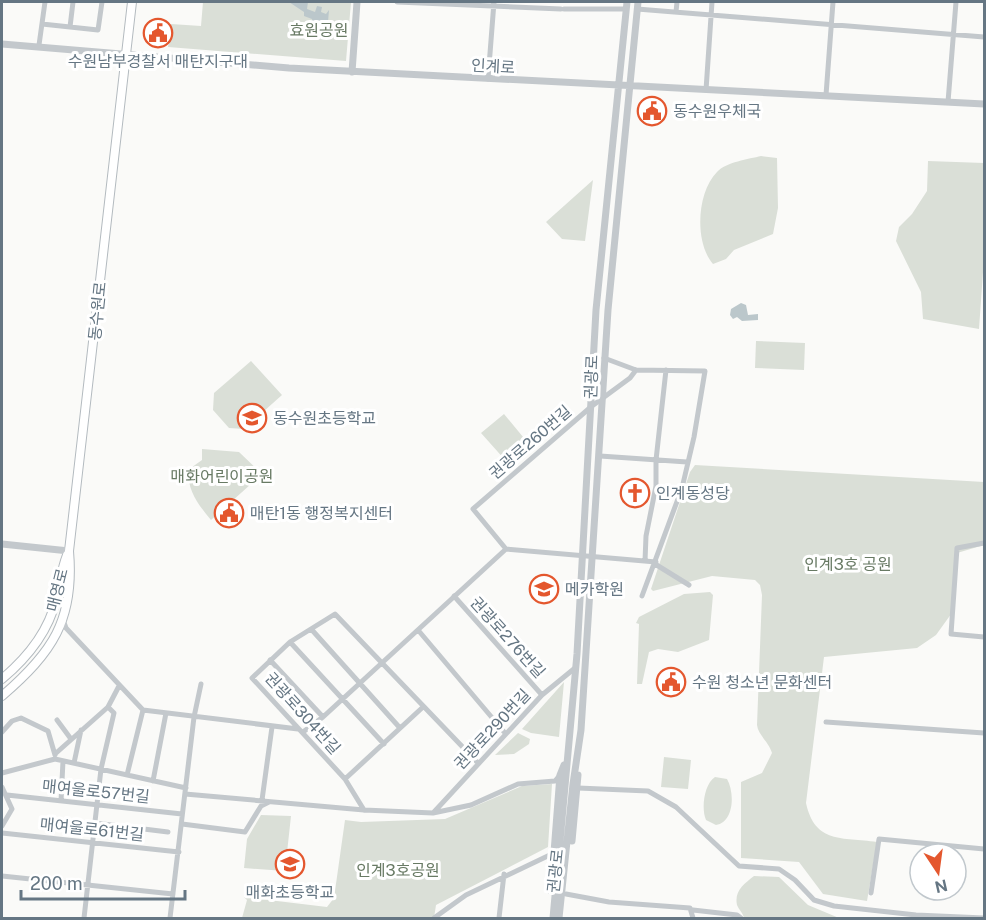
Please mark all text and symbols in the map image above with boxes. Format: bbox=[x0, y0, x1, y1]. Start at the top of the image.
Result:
public building icon: 수원남부경찰서 매탄지구대 bbox=[142, 17, 174, 49]
park label: 효원공원 bbox=[290, 21, 348, 40]
place label: 수원남부경찰서 매탄지구대 bbox=[68, 52, 248, 71]
street label: 인계로 bbox=[470, 56, 516, 77]
public building icon: 동수원우체국 bbox=[636, 95, 668, 127]
place label: 동수원우체국 bbox=[673, 102, 761, 121]
street label: 동수원로 bbox=[85, 281, 110, 341]
street label: 권광로 bbox=[581, 354, 602, 399]
street label: 권광로260번길 bbox=[485, 401, 575, 483]
school or university icon: 동수원초등학교 bbox=[236, 402, 268, 434]
place label: 동수원초등학교 bbox=[273, 409, 376, 428]
park label: 매화어린이공원 bbox=[170, 467, 274, 486]
church icon: 인계동성당 bbox=[619, 477, 651, 509]
place label: 인계동성당 bbox=[656, 484, 730, 503]
public building icon: 매탄1동 행정복지센터 bbox=[213, 497, 245, 529]
place label: 매탄1동 행정복지센터 bbox=[250, 504, 393, 523]
park label: 인계3호 공원 bbox=[804, 555, 892, 574]
street label: 매영로 bbox=[43, 566, 72, 614]
school or university icon: 메카학원 bbox=[528, 573, 560, 605]
place label: 메카학원 bbox=[565, 580, 624, 599]
street label: 권광로276번길 bbox=[466, 593, 549, 682]
public building icon: 수원 청소년 문화센터 bbox=[655, 666, 687, 698]
street label: 권광로304번길 bbox=[261, 669, 344, 758]
place label: 수원 청소년 문화센터 bbox=[692, 673, 832, 692]
street label: 권광로290번길 bbox=[450, 685, 534, 773]
street label: 매여울로57번길 bbox=[41, 776, 151, 807]
street label: 매여울로61번길 bbox=[39, 815, 145, 844]
north arrow bbox=[908, 842, 968, 902]
school or university icon: 매화초등학교 bbox=[274, 848, 306, 880]
street label: 권광로 bbox=[544, 848, 567, 894]
park label: 인계3호공원 bbox=[356, 861, 440, 880]
scale bar bbox=[21, 863, 184, 901]
text: 200 m bbox=[30, 873, 83, 894]
text: N bbox=[933, 875, 949, 897]
place label: 매화초등학교 bbox=[246, 883, 334, 902]

